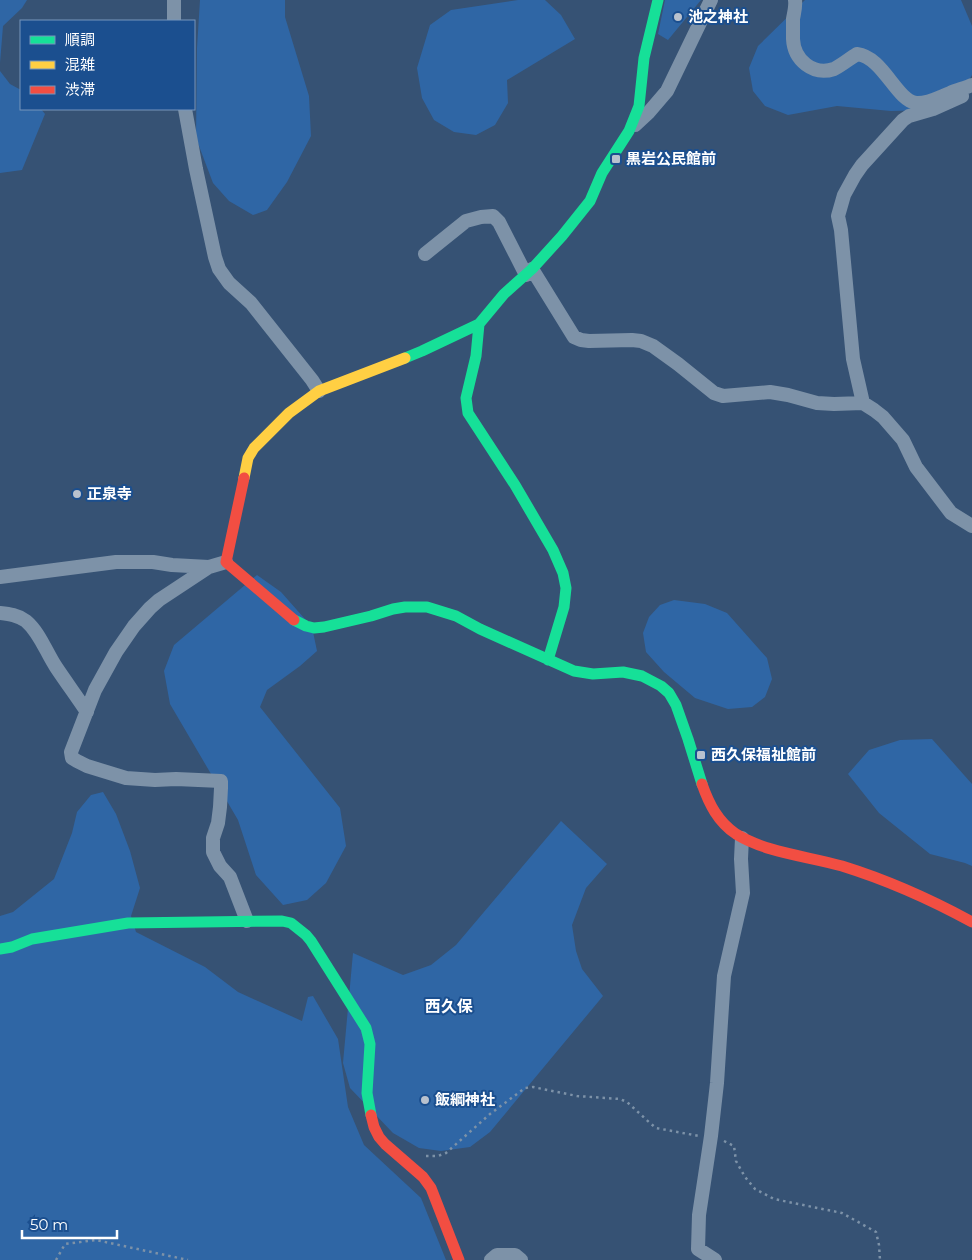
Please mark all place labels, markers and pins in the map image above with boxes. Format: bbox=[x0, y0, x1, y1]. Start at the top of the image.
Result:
place label: 池之神社 bbox=[688, 7, 748, 26]
marker: 池之神社 bbox=[672, 11, 684, 23]
place label: 黒岩公民館前 bbox=[626, 149, 716, 168]
marker: 黒岩公民館前 bbox=[610, 153, 622, 165]
place label: 正泉寺 bbox=[87, 484, 132, 503]
marker: 正泉寺 bbox=[71, 488, 83, 500]
place label: 西久保福祉館前 bbox=[711, 745, 816, 764]
marker: 西久保福祉館前 bbox=[695, 749, 707, 761]
place label: 飯綱神社 bbox=[435, 1090, 495, 1109]
marker: 飯綱神社 bbox=[419, 1094, 431, 1106]

